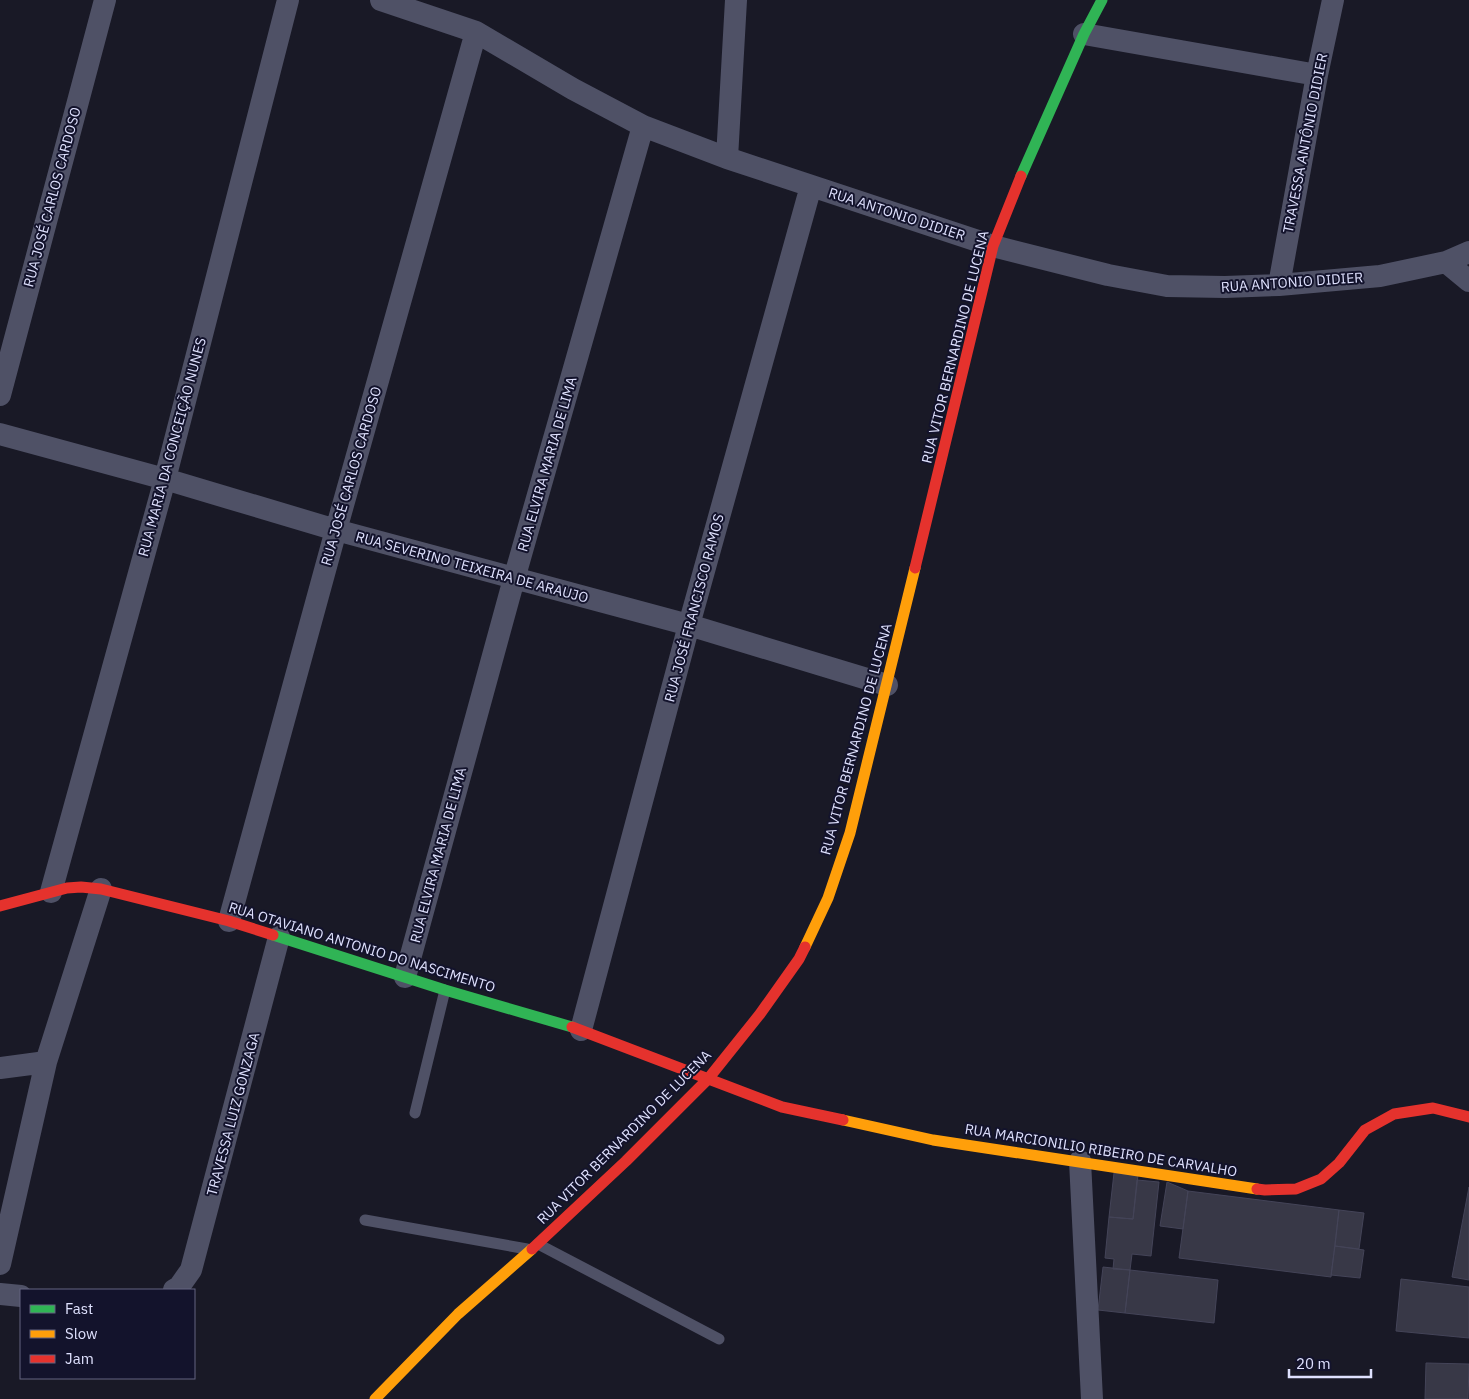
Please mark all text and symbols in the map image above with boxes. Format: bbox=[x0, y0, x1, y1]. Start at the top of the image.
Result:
street label: TRAVESSA ANTÔNIO DIDIER bbox=[1278, 51, 1331, 234]
street label: RUA JOSÉ CARLOS CARDOSO bbox=[18, 105, 85, 289]
street label: RUA ANTONIO DIDIER bbox=[826, 183, 968, 245]
street label: RUA VITOR BERNARDINO DE LUCENA bbox=[917, 229, 993, 465]
street label: RUA ANTONIO DIDIER bbox=[1220, 268, 1364, 296]
street label: RUA MARIA DA CONCEIÇÃO NUNES bbox=[134, 335, 210, 559]
street label: RUA ELVIRA MARIA DE LIMA bbox=[513, 374, 581, 554]
street label: RUA JOSÉ CARLOS CARDOSO bbox=[316, 384, 385, 568]
street label: RUA JOSÉ FRANCISCO RAMOS bbox=[659, 512, 728, 704]
street label: RUA SEVERINO TEIXEIRA DE ARAUJO bbox=[354, 527, 590, 607]
street label: RUA VITOR BERNARDINO DE LUCENA bbox=[816, 621, 896, 857]
street label: RUA ELVIRA MARIA DE LIMA bbox=[406, 765, 470, 945]
street label: RUA OTAVIANO ANTONIO DO NASCIMENTO bbox=[226, 898, 498, 996]
street label: TRAVESSA LUIZ GONZAGA bbox=[202, 1030, 264, 1198]
street label: RUA VITOR BERNARDINO DE LUCENA bbox=[533, 1046, 715, 1228]
street label: RUA MARCIONILIO RIBEIRO DE CARVALHO bbox=[964, 1120, 1239, 1180]
legend bbox=[20, 1289, 195, 1379]
text: Fast bbox=[65, 1299, 93, 1318]
text: Slow bbox=[65, 1324, 98, 1343]
scale bar bbox=[1289, 1346, 1372, 1378]
text: Jam bbox=[65, 1349, 94, 1368]
text: 20 m bbox=[1296, 1354, 1331, 1373]

